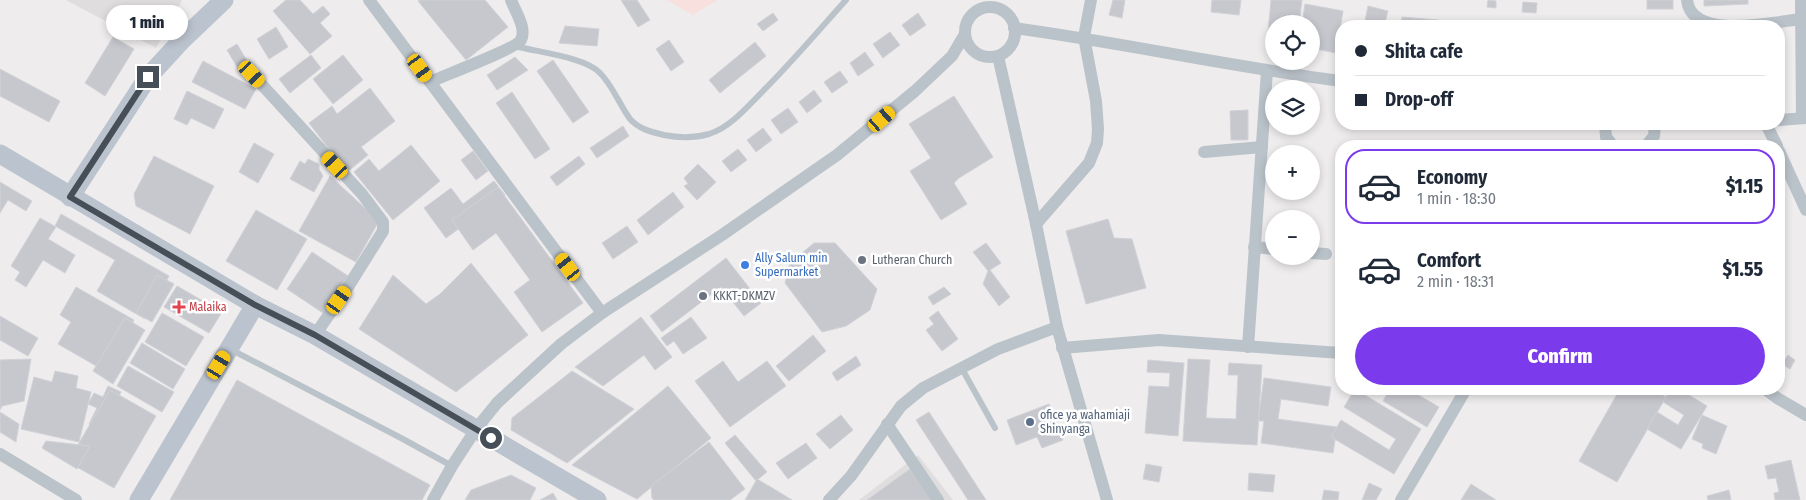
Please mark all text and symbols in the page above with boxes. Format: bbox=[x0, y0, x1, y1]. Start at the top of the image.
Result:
callout: 1 min bbox=[107, 5, 189, 40]
text: 1 min bbox=[130, 13, 164, 32]
map controls bbox=[1265, 15, 1320, 265]
button: locate bbox=[1265, 15, 1320, 70]
text: Shita cafe bbox=[1385, 40, 1463, 63]
car bbox=[405, 51, 434, 85]
car bbox=[236, 58, 267, 90]
route end bbox=[137, 66, 159, 88]
button: layers bbox=[1265, 80, 1320, 135]
text: Drop-off bbox=[1385, 88, 1453, 111]
car bbox=[865, 103, 898, 135]
button: + bbox=[1265, 145, 1320, 200]
car bbox=[319, 149, 350, 181]
icon: car bbox=[1357, 164, 1402, 209]
text: Economy bbox=[1417, 166, 1487, 189]
text: $1.15 bbox=[1726, 175, 1763, 198]
text: 1 min · 18:30 bbox=[1417, 189, 1496, 208]
button: − bbox=[1265, 210, 1320, 265]
icon: car bbox=[1357, 247, 1402, 292]
text: Comfort bbox=[1417, 249, 1481, 272]
car bbox=[552, 251, 583, 283]
place label: Ally Salum min Supermarket bbox=[755, 251, 827, 279]
place label: Lutheran Church bbox=[872, 253, 952, 267]
marker: Lutheran Church bbox=[856, 254, 868, 266]
text: $1.55 bbox=[1722, 258, 1763, 281]
marker: Ally Salum min Supermarket bbox=[739, 259, 751, 271]
text: 2 min · 18:31 bbox=[1417, 272, 1494, 291]
car bbox=[324, 283, 353, 317]
place label: KKKT-DKMZV bbox=[713, 289, 776, 303]
marker: KKKT-DKMZV bbox=[697, 290, 709, 302]
place label: Malaika bbox=[189, 300, 227, 314]
marker: Malaika bbox=[173, 301, 185, 313]
button: Confirm bbox=[1355, 327, 1765, 385]
car bbox=[204, 348, 233, 382]
place label: ofice ya wahamiaji Shinyanga bbox=[1040, 408, 1130, 436]
marker: ofice ya wahamiaji Shinyanga bbox=[1024, 416, 1036, 428]
route start bbox=[480, 427, 502, 449]

